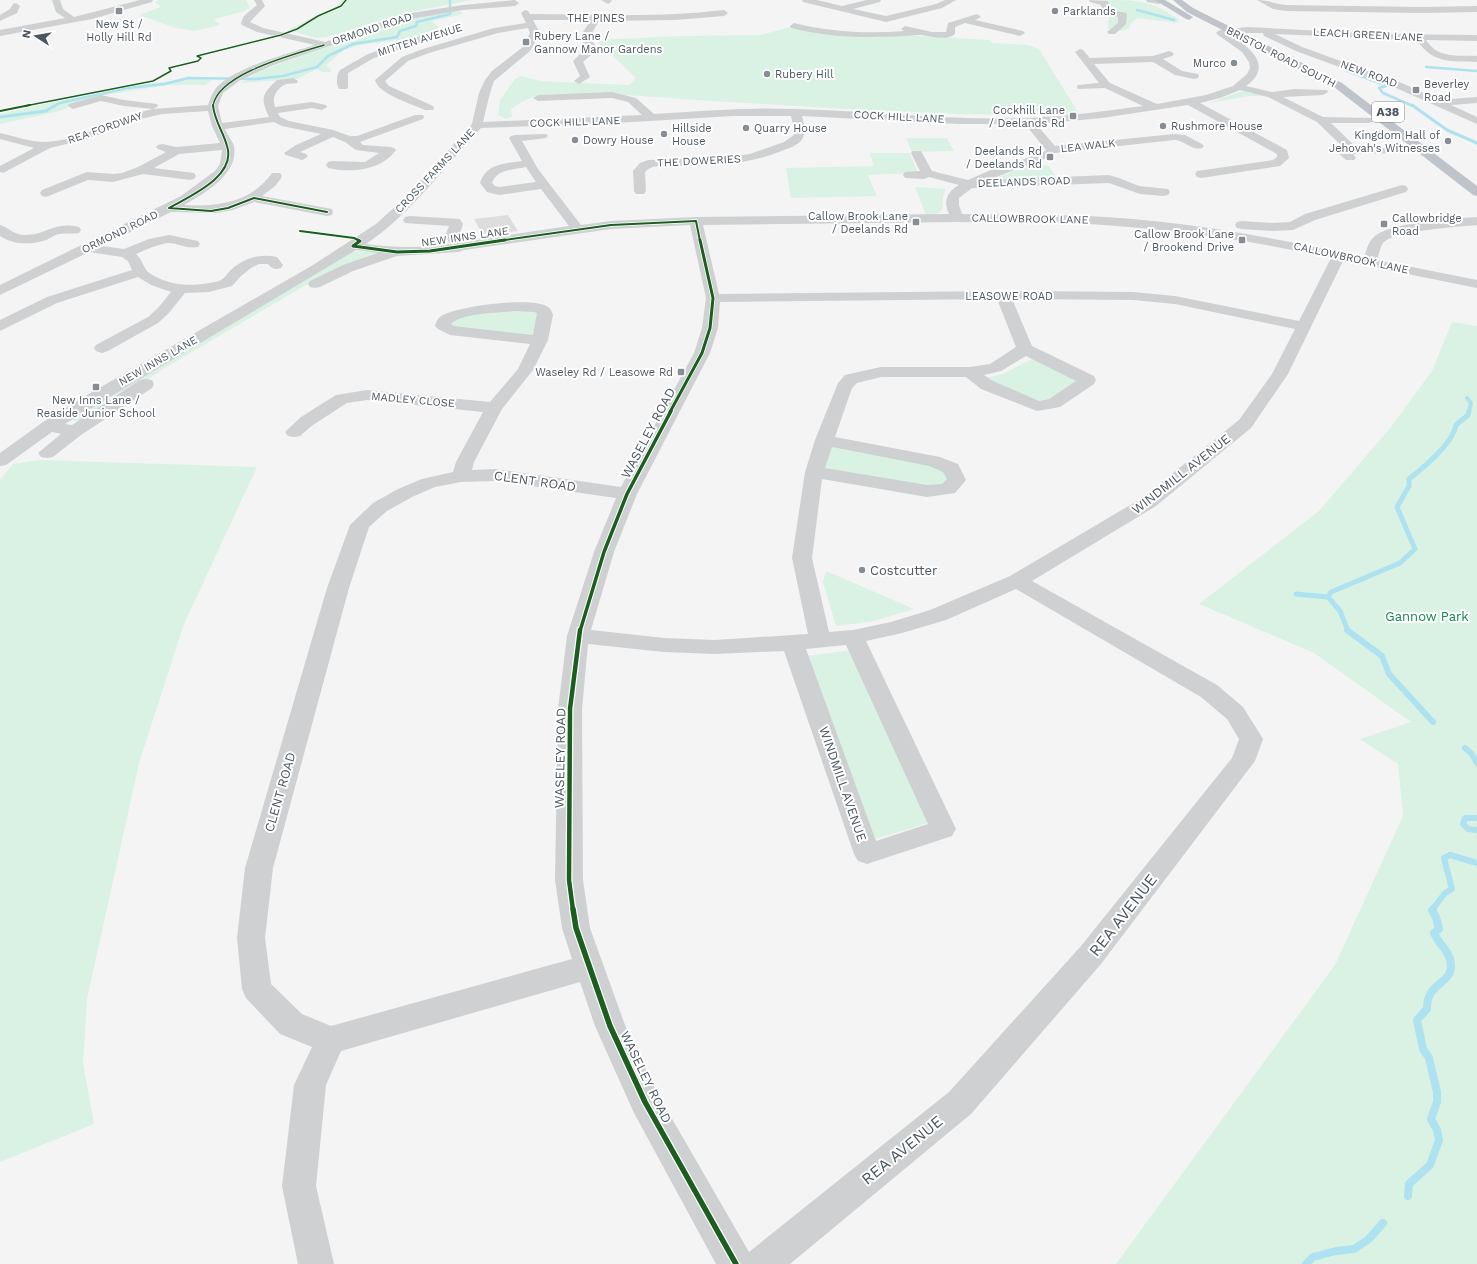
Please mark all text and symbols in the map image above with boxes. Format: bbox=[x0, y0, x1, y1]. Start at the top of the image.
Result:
place label: Parklands bbox=[1063, 5, 1116, 18]
marker: New St / Holly Hill Rd bbox=[114, 6, 124, 16]
marker: Parklands bbox=[1050, 6, 1060, 16]
street label: ORMOND ROAD bbox=[330, 10, 414, 48]
street label: THE PINES bbox=[567, 12, 625, 25]
north arrow bbox=[16, 16, 56, 56]
place label: New St / Holly Hill Rd bbox=[86, 18, 152, 44]
street label: MITTEN AVENUE bbox=[376, 21, 464, 59]
street label: BRISTOL ROAD SOUTH bbox=[1224, 24, 1338, 90]
street label: LEACH GREEN LANE bbox=[1313, 26, 1423, 44]
text: N bbox=[20, 29, 34, 39]
place label: Rubery Lane / Gannow Manor Gardens bbox=[534, 30, 662, 56]
marker: Rubery Lane / Gannow Manor Gardens bbox=[521, 37, 531, 47]
place label: Murco bbox=[1193, 57, 1226, 70]
marker: Murco bbox=[1229, 58, 1239, 68]
street label: NEW ROAD bbox=[1339, 58, 1399, 90]
place label: Rubery Hill bbox=[775, 68, 834, 81]
marker: Rubery Hill bbox=[762, 69, 772, 79]
place label: Beverley Road bbox=[1424, 78, 1469, 104]
marker: Beverley Road bbox=[1411, 85, 1421, 95]
road number: A38 bbox=[1372, 102, 1404, 122]
place label: Cockhill Lane / Deelands Rd bbox=[989, 104, 1065, 130]
street label: COCK HILL LANE bbox=[853, 108, 945, 126]
street label: REA FORDWAY bbox=[66, 109, 145, 147]
marker: Cockhill Lane / Deelands Rd bbox=[1068, 111, 1078, 121]
street label: COCK HILL LANE bbox=[529, 114, 621, 130]
place label: Rushmore House bbox=[1171, 120, 1263, 133]
marker: Rushmore House bbox=[1158, 121, 1168, 131]
place label: Hillside House bbox=[672, 122, 712, 148]
place label: Quarry House bbox=[754, 122, 827, 135]
marker: Quarry House bbox=[741, 123, 751, 133]
street label: CROSS FARMS LANE bbox=[393, 126, 477, 216]
marker: Hillside House bbox=[659, 129, 669, 139]
place label: Kingdom Hall of Jehovah's Witnesses bbox=[1329, 129, 1441, 155]
place label: Dowry House bbox=[583, 134, 654, 147]
marker: Dowry House bbox=[570, 135, 580, 145]
marker: Kingdom Hall of Jehovah's Witnesses bbox=[1443, 136, 1453, 146]
street label: LEA WALK bbox=[1060, 137, 1116, 155]
place label: Deelands Rd / Deelands Rd bbox=[966, 145, 1042, 171]
street label: THE DOWERIES bbox=[657, 152, 741, 170]
marker: Deelands Rd / Deelands Rd bbox=[1045, 152, 1055, 162]
street label: DEELANDS ROAD bbox=[977, 174, 1071, 190]
street label: ORMOND ROAD bbox=[80, 208, 160, 256]
place label: Callow Brook Lane / Deelands Rd bbox=[808, 210, 908, 236]
street label: CALLOWBROOK LANE bbox=[971, 211, 1089, 227]
place label: Callowbridge Road bbox=[1392, 212, 1462, 238]
marker: Callow Brook Lane / Deelands Rd bbox=[911, 217, 921, 227]
marker: Callowbridge Road bbox=[1379, 219, 1389, 229]
street label: NEW INNS LANE bbox=[420, 224, 510, 250]
place label: Callow Brook Lane / Brookend Drive bbox=[1134, 228, 1234, 254]
marker: Callow Brook Lane / Brookend Drive bbox=[1237, 235, 1247, 245]
street label: CALLOWBROOK LANE bbox=[1292, 239, 1410, 277]
street label: LEASOWE ROAD bbox=[965, 290, 1053, 303]
street label: NEW INNS LANE bbox=[117, 333, 199, 389]
place label: Waseley Rd / Leasowe Rd bbox=[535, 366, 673, 379]
marker: Waseley Rd / Leasowe Rd bbox=[676, 367, 686, 377]
marker: New Inns Lane / Reaside Junior School bbox=[91, 382, 101, 392]
street label: WASELEY ROAD bbox=[618, 385, 678, 481]
street label: MADLEY CLOSE bbox=[371, 390, 455, 410]
place label: New Inns Lane / Reaside Junior School bbox=[37, 394, 156, 420]
street label: WINDMILL AVENUE bbox=[1129, 431, 1233, 517]
street label: CLENT ROAD bbox=[493, 468, 577, 494]
place label: Costcutter bbox=[870, 563, 937, 578]
marker: Costcutter bbox=[857, 565, 867, 575]
park label: Gannow Park bbox=[1385, 609, 1469, 624]
street label: WASELEY ROAD bbox=[552, 708, 568, 808]
street label: WINDMILL AVENUE bbox=[816, 724, 870, 844]
street label: CLENT ROAD bbox=[261, 750, 299, 834]
street label: REA AVENUE bbox=[1085, 870, 1161, 960]
street label: WASELEY ROAD bbox=[617, 1029, 675, 1125]
street label: REA AVENUE bbox=[858, 1111, 946, 1189]

